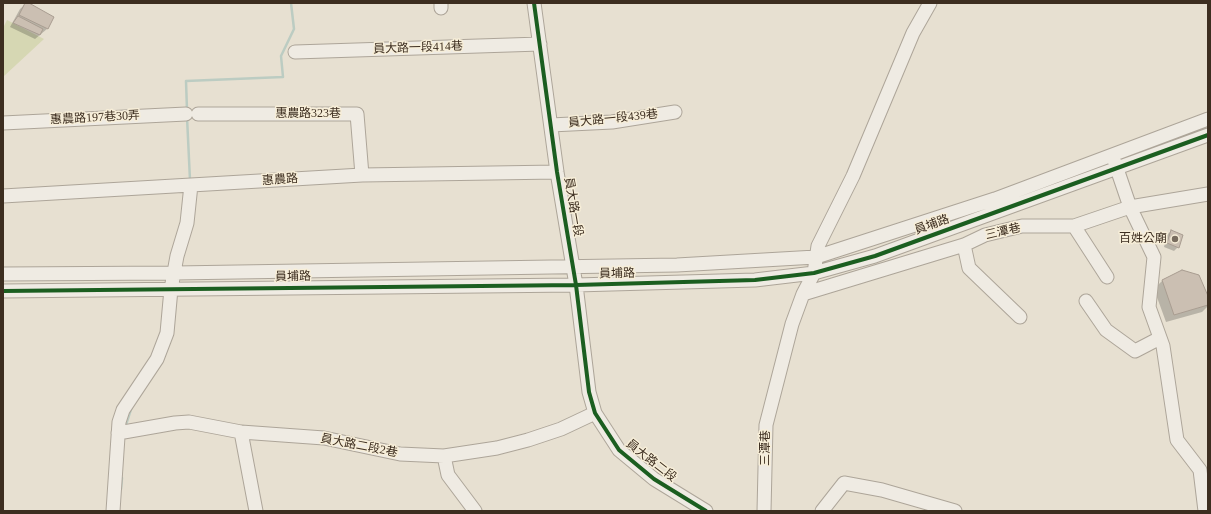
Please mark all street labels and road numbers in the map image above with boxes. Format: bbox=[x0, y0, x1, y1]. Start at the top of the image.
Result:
street label: 員大路一段414巷 bbox=[373, 39, 463, 57]
street label: 惠農路323巷 bbox=[275, 107, 341, 121]
street label: 員大路一段439巷 bbox=[567, 107, 659, 131]
street label: 惠農路197巷30弄 bbox=[50, 108, 140, 128]
street label: 惠農路 bbox=[262, 172, 298, 188]
street label: 員大路一段 bbox=[561, 176, 585, 238]
street label: 員埔路 bbox=[913, 212, 951, 238]
street label: 三潭巷 bbox=[984, 221, 1022, 243]
street label: 員埔路 bbox=[599, 266, 635, 282]
street label: 員埔路 bbox=[275, 269, 311, 285]
street label: 三潭巷 bbox=[759, 430, 773, 466]
street label: 員大路二段2巷 bbox=[319, 431, 399, 461]
street label: 員大路二段 bbox=[623, 437, 679, 485]

